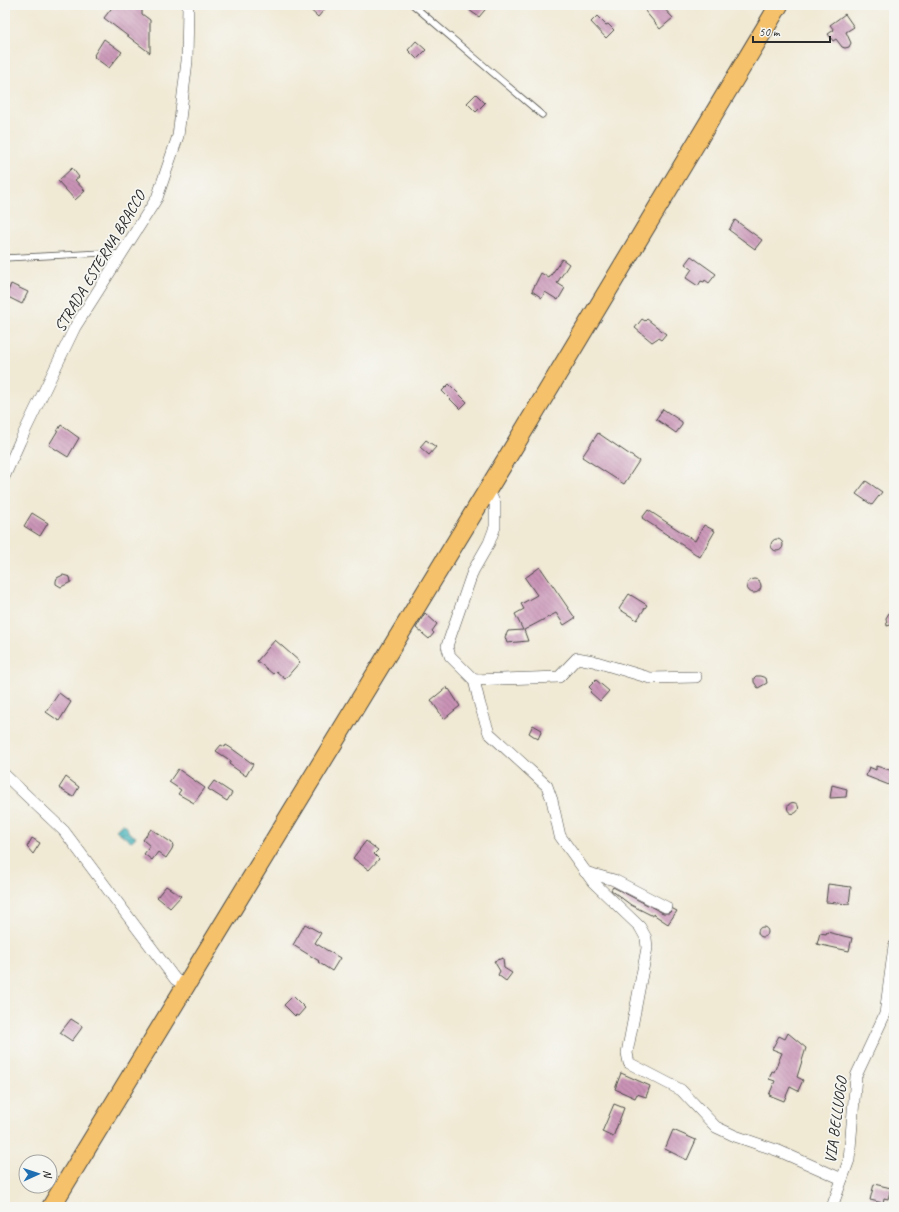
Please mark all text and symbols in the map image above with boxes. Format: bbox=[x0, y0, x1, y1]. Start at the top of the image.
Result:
scale bar bbox=[753, 18, 830, 44]
text: 50 m bbox=[759, 24, 781, 40]
street label: STRADA ESTERNA BRACCO bbox=[50, 186, 151, 336]
street label: VIA BELLUOGO bbox=[820, 1074, 852, 1164]
north arrow bbox=[18, 1154, 58, 1194]
text: N bbox=[41, 1170, 55, 1179]

